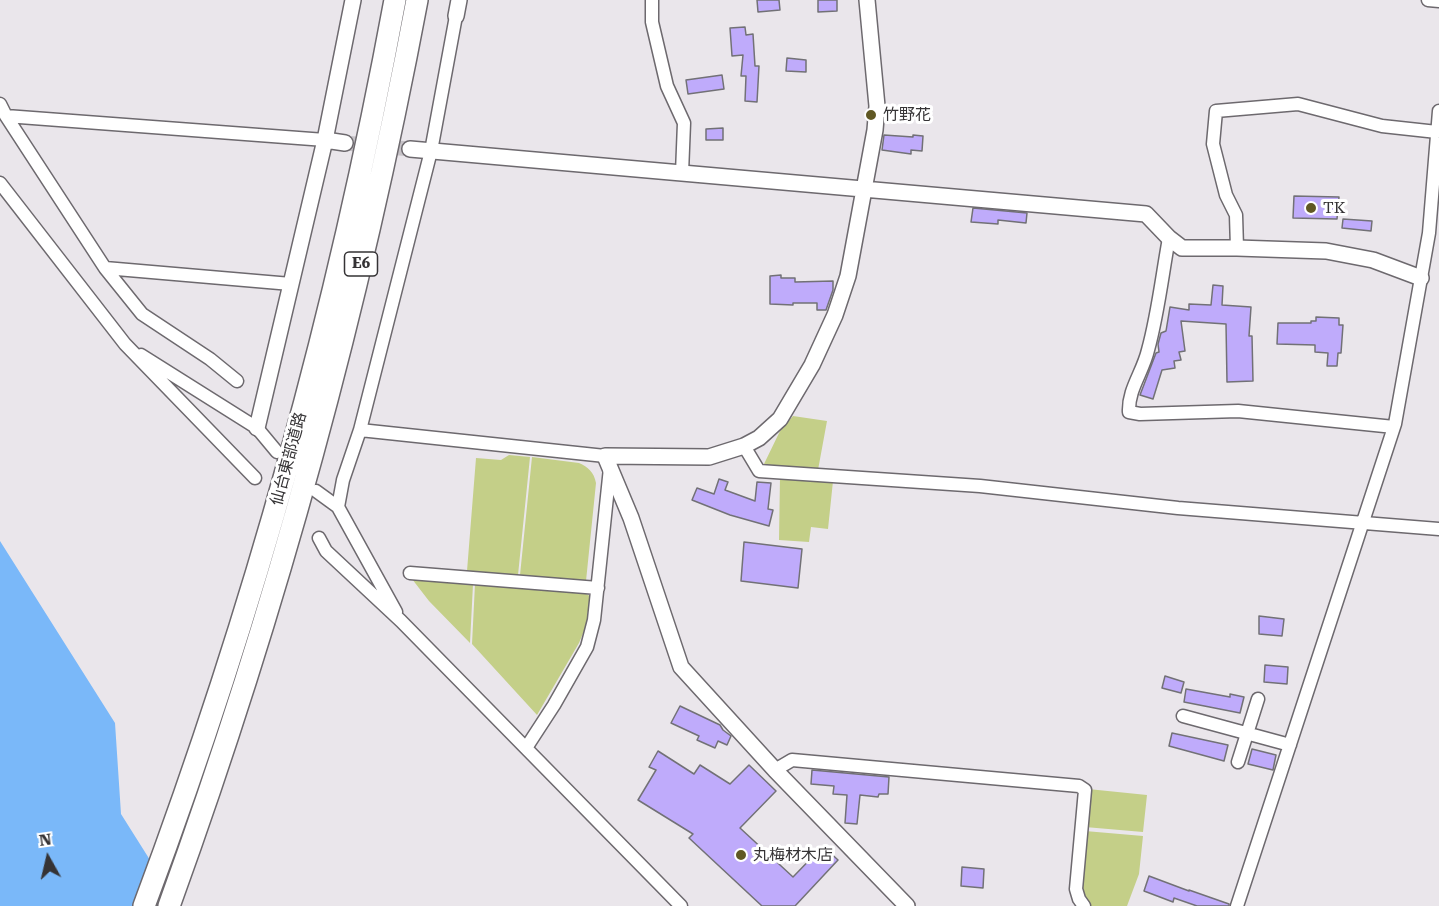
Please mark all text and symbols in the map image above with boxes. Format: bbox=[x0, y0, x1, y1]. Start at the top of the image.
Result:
place label: 竹野花 bbox=[883, 105, 931, 125]
marker: 竹野花 bbox=[864, 108, 878, 122]
place label: TK bbox=[1323, 198, 1345, 218]
marker: TK bbox=[1304, 201, 1318, 215]
road number: E6 bbox=[344, 252, 378, 276]
street label: 仙台東部道路 bbox=[267, 410, 311, 508]
north arrow bbox=[18, 828, 78, 888]
text: N bbox=[38, 829, 53, 850]
place label: 丸梅材木店 bbox=[753, 845, 833, 865]
marker: 丸梅材木店 bbox=[734, 848, 748, 862]

